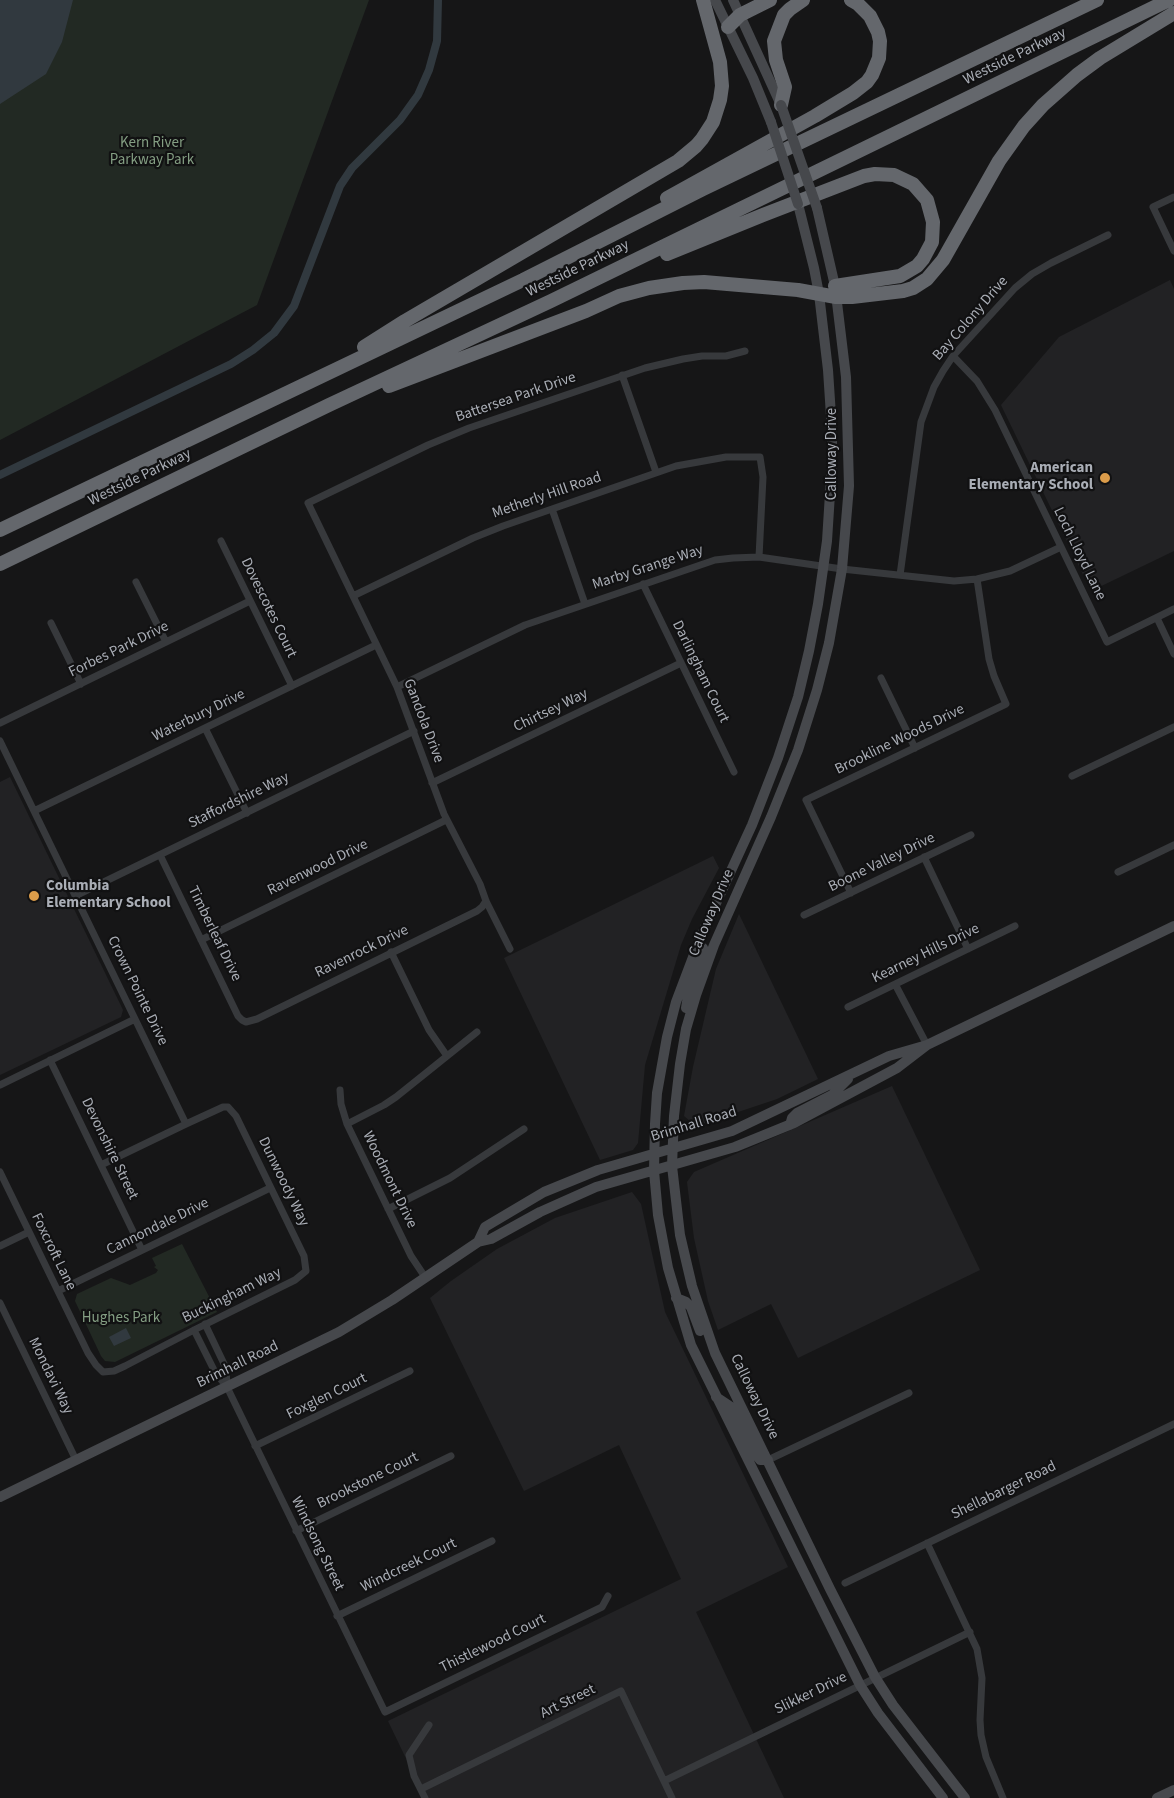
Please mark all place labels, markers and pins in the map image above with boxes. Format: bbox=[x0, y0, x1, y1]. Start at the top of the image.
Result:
place label: American Elementary School bbox=[968, 460, 1093, 495]
marker: American Elementary School bbox=[1098, 471, 1112, 485]
place label: Columbia Elementary School bbox=[46, 878, 171, 913]
marker: Columbia Elementary School bbox=[27, 889, 41, 903]

